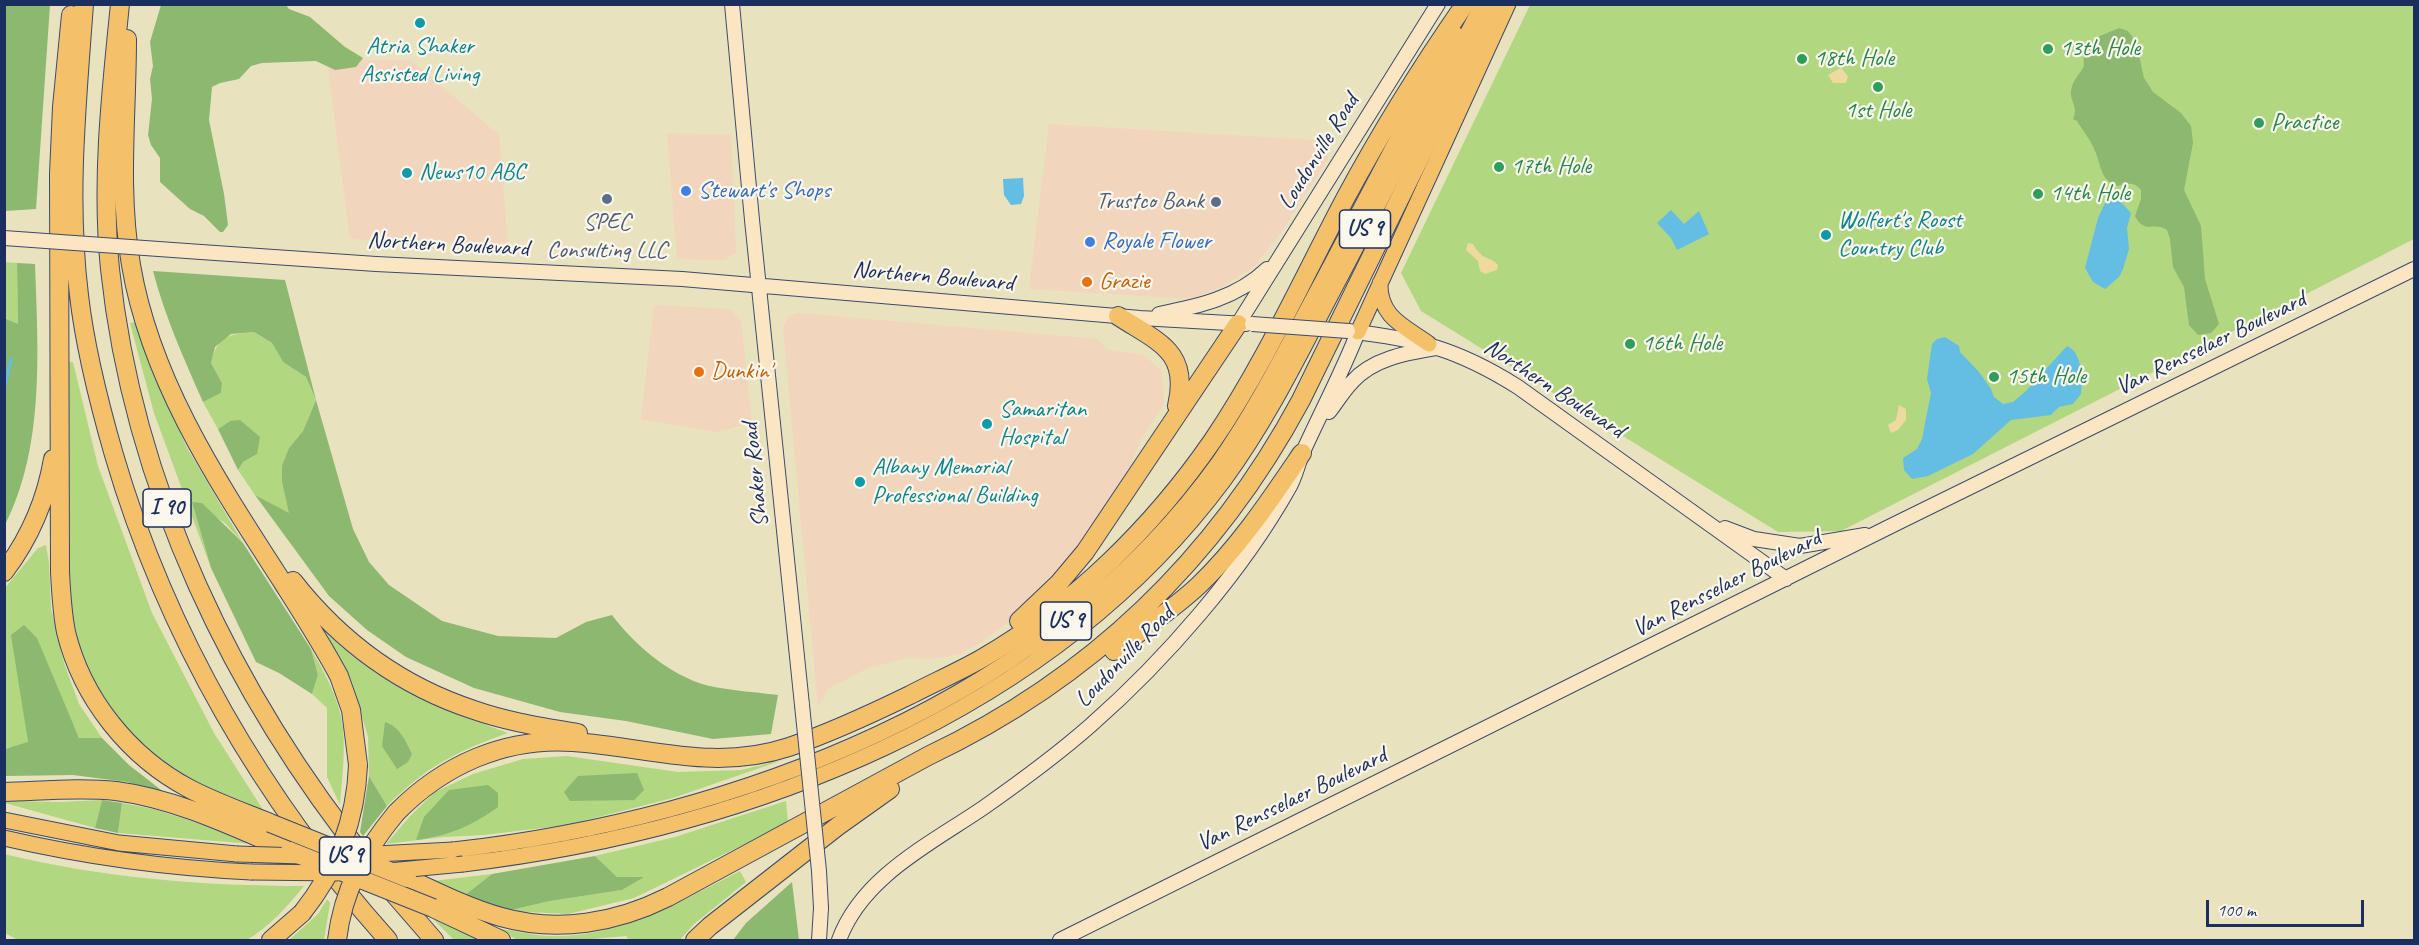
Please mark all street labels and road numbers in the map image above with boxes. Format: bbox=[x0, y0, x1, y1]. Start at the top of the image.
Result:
street label: Loudonville Road bbox=[1272, 89, 1366, 215]
road number: US 9 bbox=[1340, 210, 1390, 248]
street label: Northern Boulevard bbox=[367, 226, 529, 264]
street label: Northern Boulevard bbox=[851, 256, 1015, 298]
street label: Van Rensselaer Boulevard bbox=[2111, 286, 2311, 402]
street label: Northern Boulevard bbox=[1478, 333, 1630, 445]
street label: Shaker Road bbox=[736, 421, 776, 529]
road number: I 90 bbox=[143, 489, 191, 527]
street label: Van Rensselaer Boulevard bbox=[1628, 524, 1826, 644]
street label: Loudonville Road bbox=[1069, 600, 1181, 714]
road number: US 9 bbox=[1040, 602, 1092, 640]
street label: Van Rensselaer Boulevard bbox=[1192, 742, 1392, 858]
road number: US 9 bbox=[320, 837, 370, 875]

